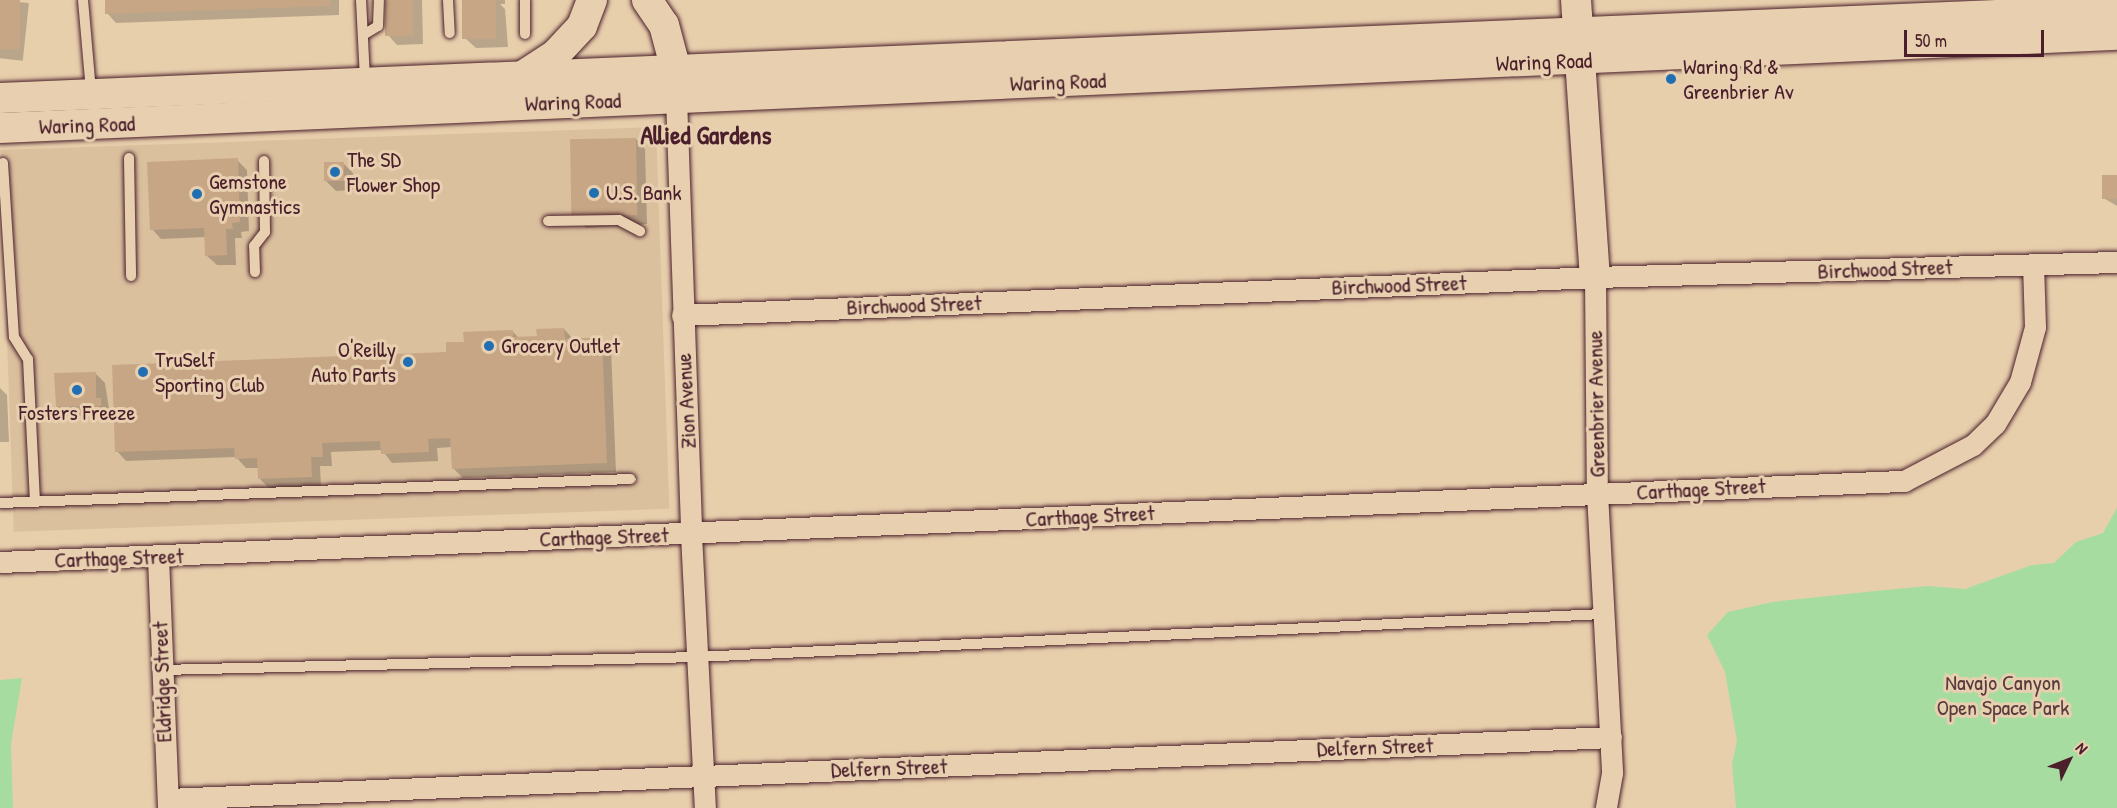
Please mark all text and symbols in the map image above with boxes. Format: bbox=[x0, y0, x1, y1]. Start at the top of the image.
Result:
scale bar bbox=[1907, 18, 2046, 56]
text: 50 m bbox=[1915, 28, 1947, 53]
street label: Waring Road bbox=[1495, 47, 1593, 77]
place label: Waring Rd & Greenbrier Av bbox=[1683, 53, 1794, 104]
street label: Waring Road bbox=[1009, 67, 1107, 97]
marker: Waring Rd & Greenbrier Av bbox=[1664, 72, 1678, 86]
street label: Waring Road bbox=[524, 87, 622, 117]
street label: Waring Road bbox=[38, 110, 136, 140]
district label: Allied Gardens bbox=[640, 119, 772, 151]
place label: The SD Flower Shop bbox=[347, 146, 440, 198]
marker: The SD Flower Shop bbox=[328, 165, 342, 179]
place label: Gemstone Gymnastics bbox=[209, 168, 300, 220]
place label: U.S. Bank bbox=[606, 180, 682, 206]
marker: U.S. Bank bbox=[587, 186, 601, 200]
marker: Gemstone Gymnastics bbox=[190, 187, 204, 201]
street label: Birchwood Street bbox=[1817, 253, 1953, 285]
street label: Birchwood Street bbox=[1331, 269, 1467, 301]
street label: Birchwood Street bbox=[846, 289, 982, 321]
street label: Greenbrier Avenue bbox=[1582, 330, 1610, 478]
place label: Grocery Outlet bbox=[501, 333, 620, 359]
place label: O'Reilly Auto Parts bbox=[311, 336, 396, 388]
marker: Grocery Outlet bbox=[482, 339, 496, 353]
place label: TruSelf Sporting Club bbox=[155, 346, 265, 398]
street label: Zion Avenue bbox=[670, 353, 702, 449]
marker: O'Reilly Auto Parts bbox=[401, 355, 415, 369]
marker: TruSelf Sporting Club bbox=[136, 365, 150, 379]
marker: Fosters Freeze bbox=[70, 383, 84, 397]
place label: Fosters Freeze bbox=[19, 400, 135, 426]
street label: Carthage Street bbox=[1636, 472, 1766, 506]
street label: Carthage Street bbox=[1025, 499, 1155, 533]
street label: Carthage Street bbox=[539, 522, 669, 552]
street label: Carthage Street bbox=[54, 543, 184, 573]
street label: Eldridge Street bbox=[147, 621, 177, 743]
park label: Navajo Canyon Open Space Park bbox=[1937, 669, 2069, 720]
north arrow bbox=[2039, 730, 2099, 790]
street label: Delfern Street bbox=[1316, 732, 1434, 762]
text: N bbox=[2071, 737, 2093, 758]
street label: Delfern Street bbox=[830, 753, 948, 783]

